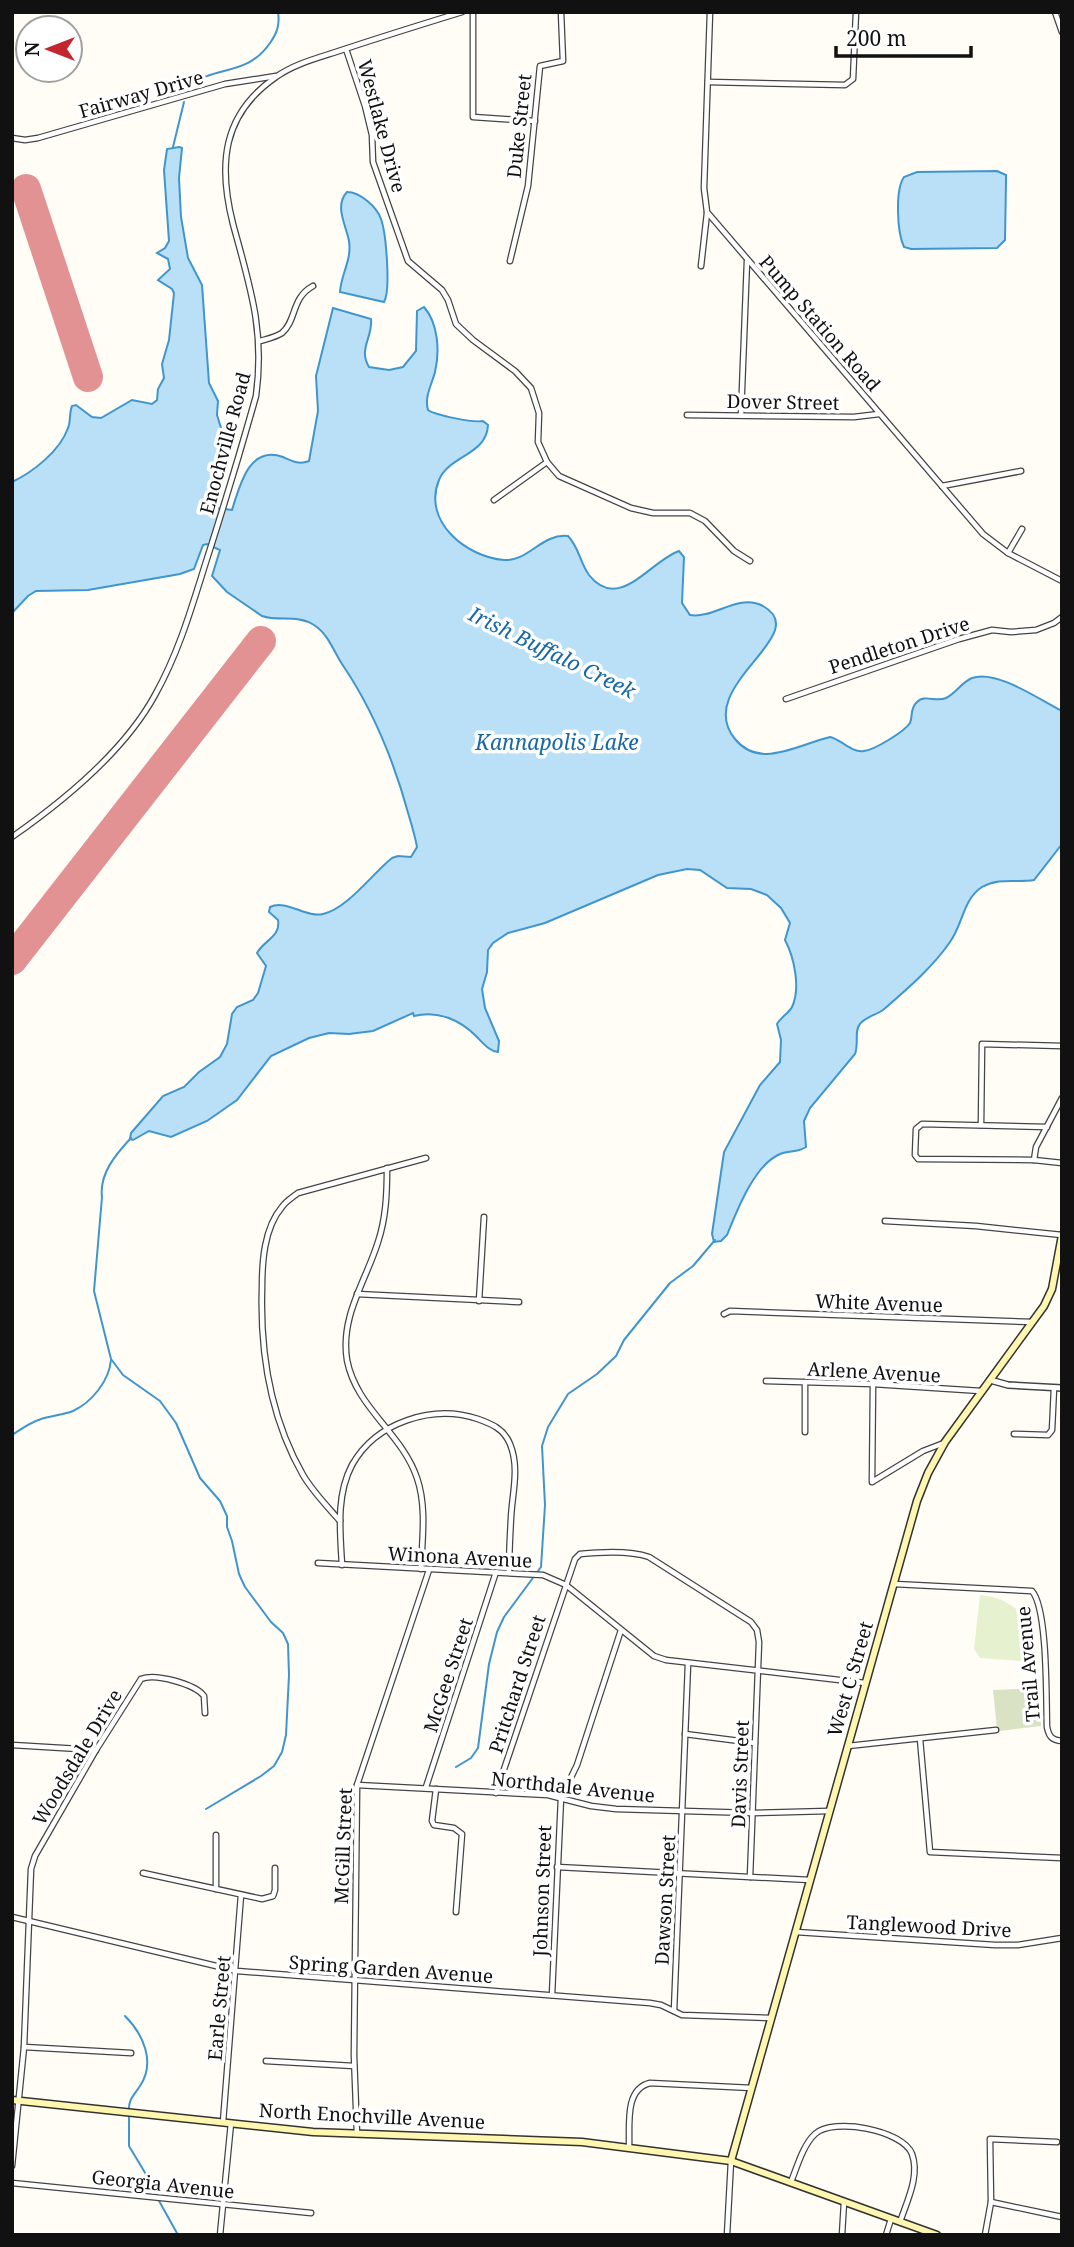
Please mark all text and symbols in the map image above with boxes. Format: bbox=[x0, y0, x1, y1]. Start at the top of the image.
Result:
north arrow bbox=[14, 14, 84, 84]
scale bar bbox=[836, 14, 971, 58]
text: 200 m bbox=[846, 24, 907, 52]
text: N bbox=[19, 41, 45, 56]
street label: Westlake Drive bbox=[352, 57, 412, 195]
street label: Fairway Drive bbox=[76, 64, 206, 124]
street label: Duke Street bbox=[501, 72, 537, 179]
street label: Pump Station Road bbox=[754, 249, 887, 397]
street label: Enochville Road bbox=[194, 369, 257, 517]
street label: Dover Street bbox=[726, 388, 840, 416]
water label: Irish Buffalo Creek bbox=[463, 599, 641, 705]
street label: Pendleton Drive bbox=[825, 610, 973, 680]
water label: Kannapolis Lake bbox=[474, 728, 639, 756]
street label: White Avenue bbox=[815, 1288, 943, 1318]
street label: Arlene Avenue bbox=[807, 1356, 941, 1388]
street label: Winona Avenue bbox=[387, 1540, 533, 1574]
street label: Trail Avenue bbox=[1010, 1605, 1046, 1723]
street label: Pritchard Street bbox=[482, 1611, 552, 1756]
street label: McGee Street bbox=[417, 1614, 479, 1736]
street label: West C Street bbox=[821, 1618, 879, 1740]
street label: Woodsdale Drive bbox=[26, 1684, 128, 1830]
street label: Davis Street bbox=[725, 1719, 755, 1828]
street label: Northdale Avenue bbox=[490, 1765, 656, 1809]
street label: McGill Street bbox=[328, 1787, 358, 1905]
street label: Johnson Street bbox=[527, 1824, 557, 1958]
street label: Dawson Street bbox=[649, 1834, 681, 1966]
street label: Tanglewood Drive bbox=[846, 1909, 1012, 1943]
street label: Spring Garden Avenue bbox=[288, 1949, 494, 1989]
street label: Earle Street bbox=[201, 1954, 237, 2062]
street label: North Enochville Avenue bbox=[258, 2097, 486, 2135]
street label: Georgia Avenue bbox=[90, 2164, 236, 2204]

